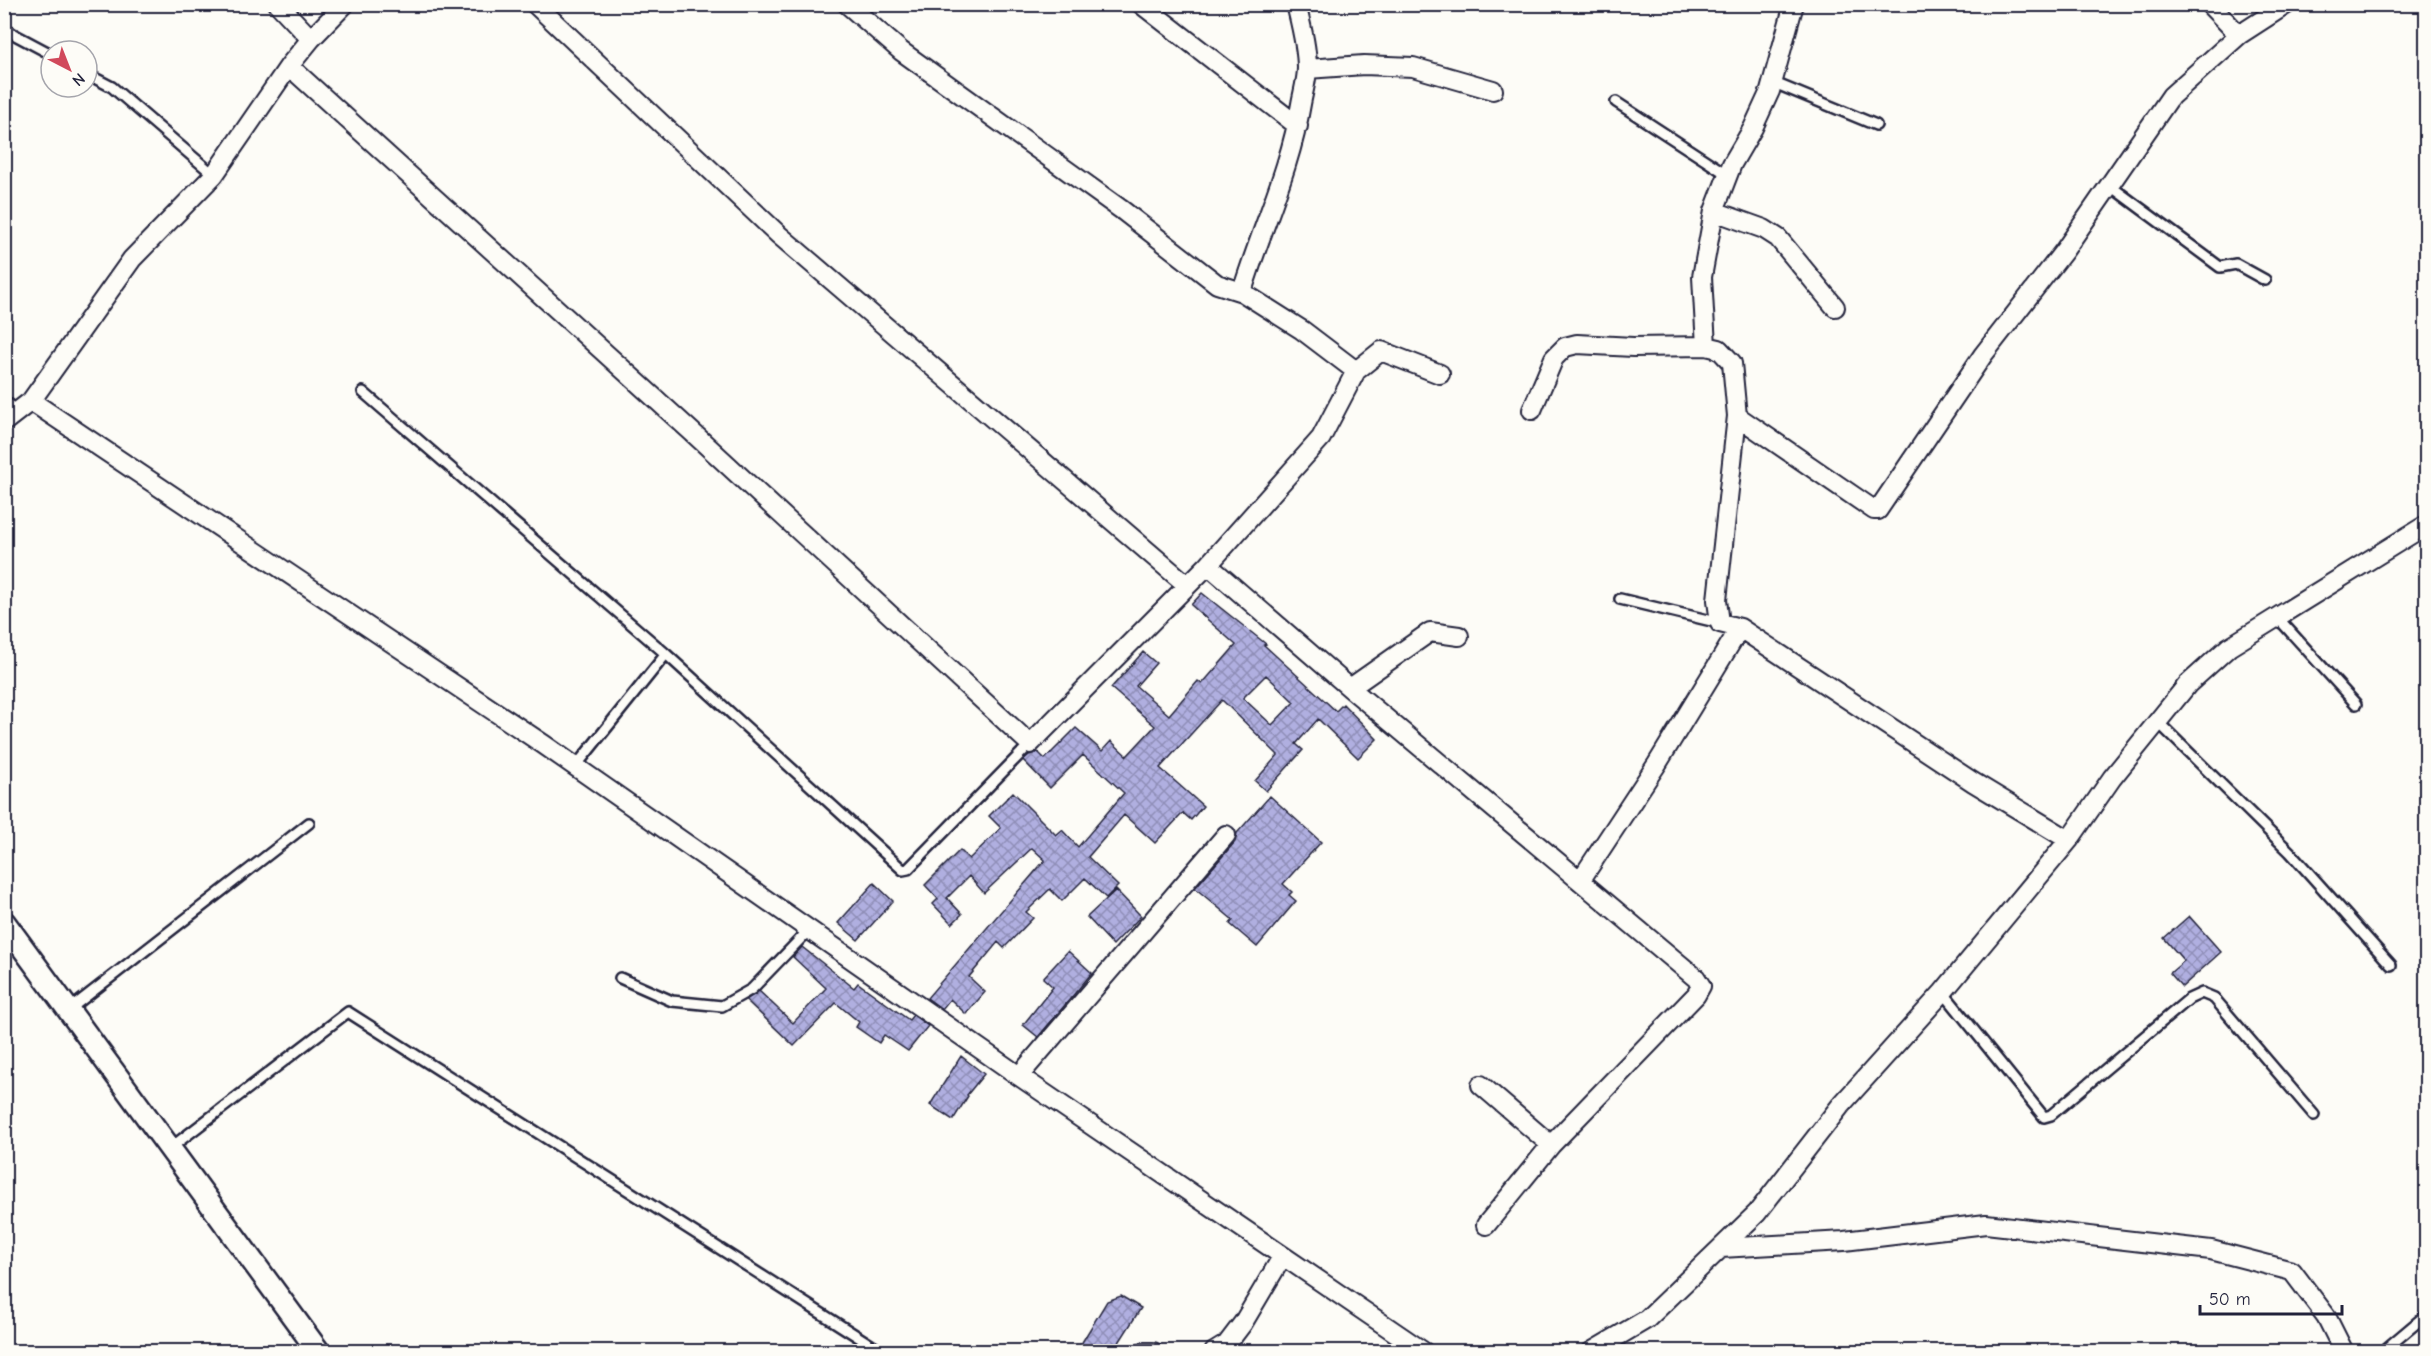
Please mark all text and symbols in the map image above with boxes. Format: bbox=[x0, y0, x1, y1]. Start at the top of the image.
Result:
north arrow bbox=[39, 39, 99, 99]
text: N bbox=[68, 69, 88, 90]
scale bar bbox=[2200, 1278, 2342, 1316]
text: 50 m bbox=[2209, 1289, 2251, 1310]

